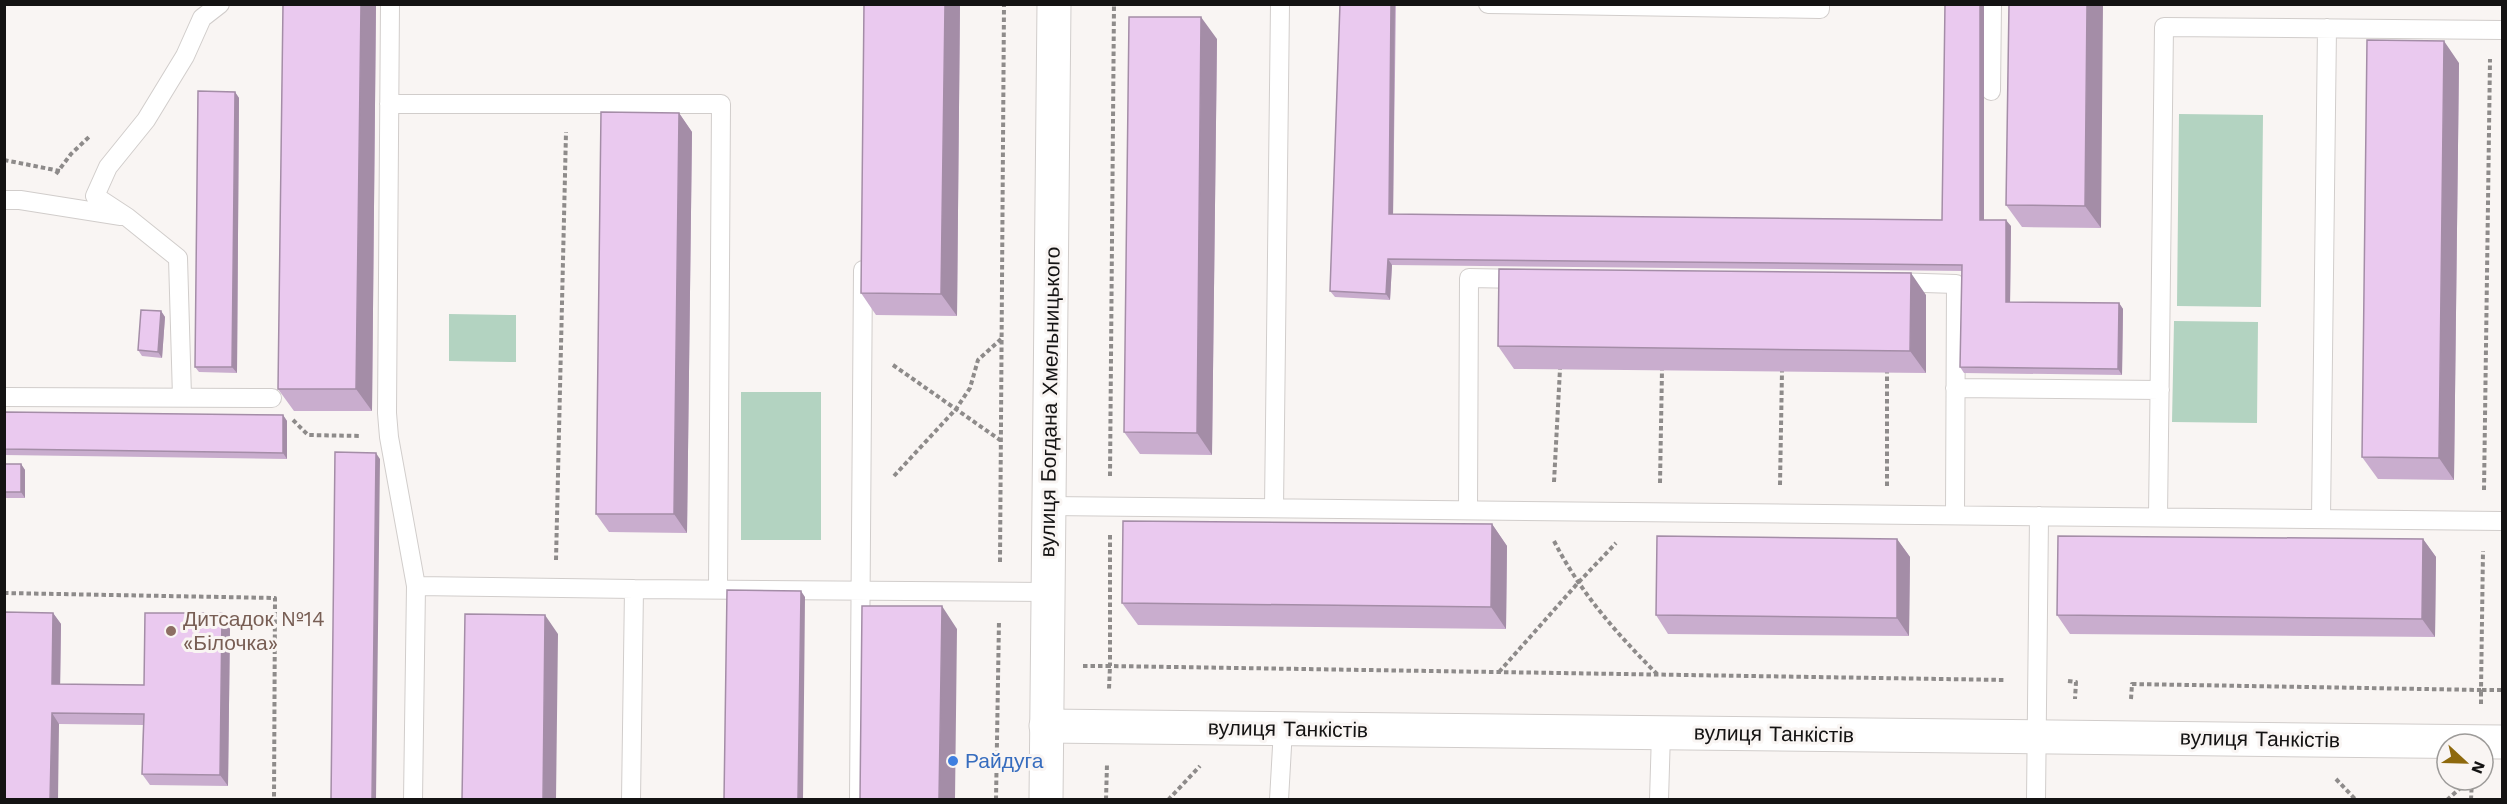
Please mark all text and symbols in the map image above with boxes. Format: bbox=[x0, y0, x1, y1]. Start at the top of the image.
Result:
street label: вулиця Богдана Хмельницького bbox=[1034, 246, 1065, 558]
place label: Дитсадок №14 «Білочка» bbox=[183, 606, 325, 655]
marker: Дитсадок №14 «Білочка» bbox=[164, 624, 178, 638]
street label: вулиця Танкістів bbox=[1208, 715, 1368, 742]
street label: вулиця Танкістів bbox=[1694, 720, 1854, 747]
street label: вулиця Танкістів bbox=[2180, 725, 2340, 752]
north arrow bbox=[2435, 732, 2495, 792]
place label: Райдуга bbox=[965, 748, 1044, 773]
marker: Райдуга bbox=[946, 754, 960, 768]
text: N bbox=[2467, 758, 2489, 776]

